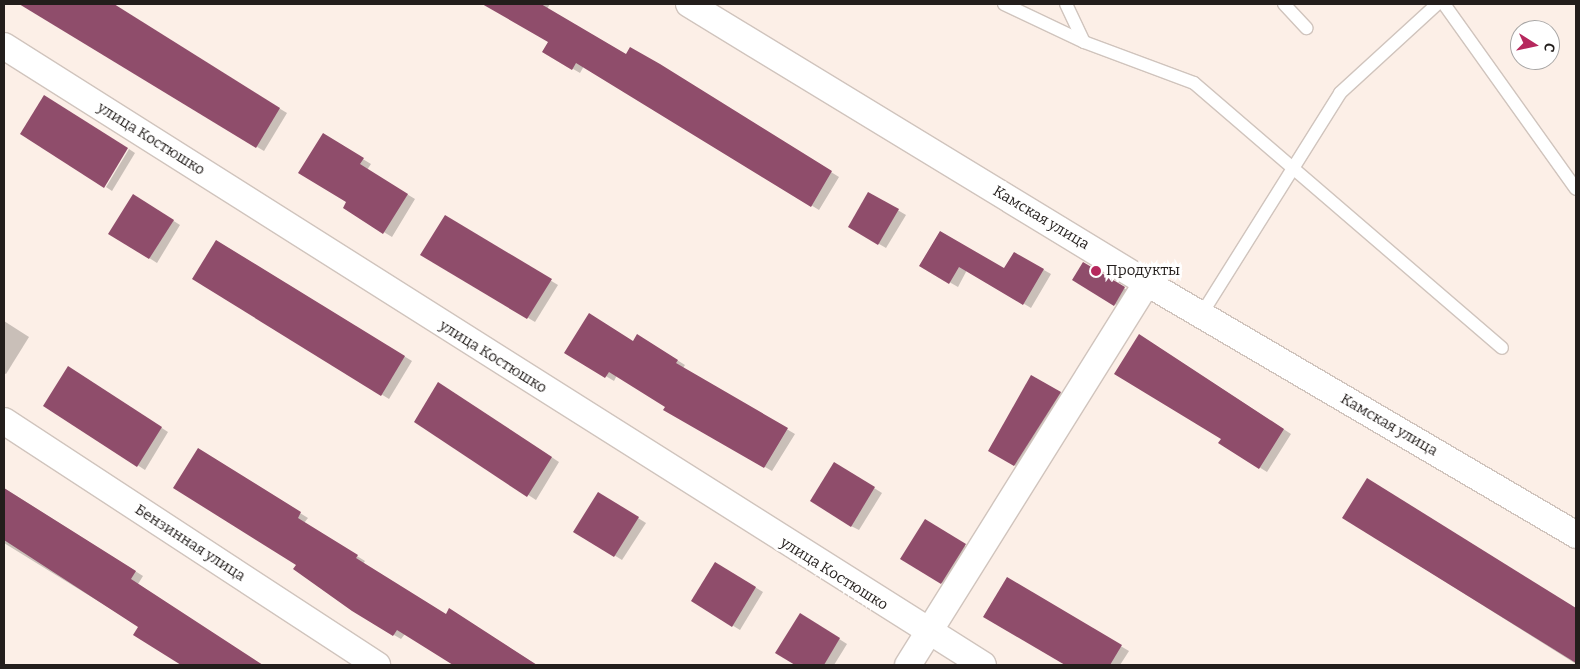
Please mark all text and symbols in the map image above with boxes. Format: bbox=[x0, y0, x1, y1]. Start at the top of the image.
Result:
north arrow bbox=[1510, 20, 1560, 70]
text: С bbox=[1540, 42, 1558, 53]
street label: улица Костюшко bbox=[94, 99, 208, 179]
street label: Камская улица bbox=[990, 182, 1092, 254]
place label: Продукты bbox=[1106, 262, 1180, 280]
marker: Продукты bbox=[1090, 265, 1102, 277]
street label: улица Костюшко bbox=[436, 317, 550, 397]
street label: Камская улица bbox=[1337, 390, 1441, 460]
street label: Бензинная улица bbox=[131, 501, 249, 585]
street label: улица Костюшко bbox=[777, 534, 891, 614]

